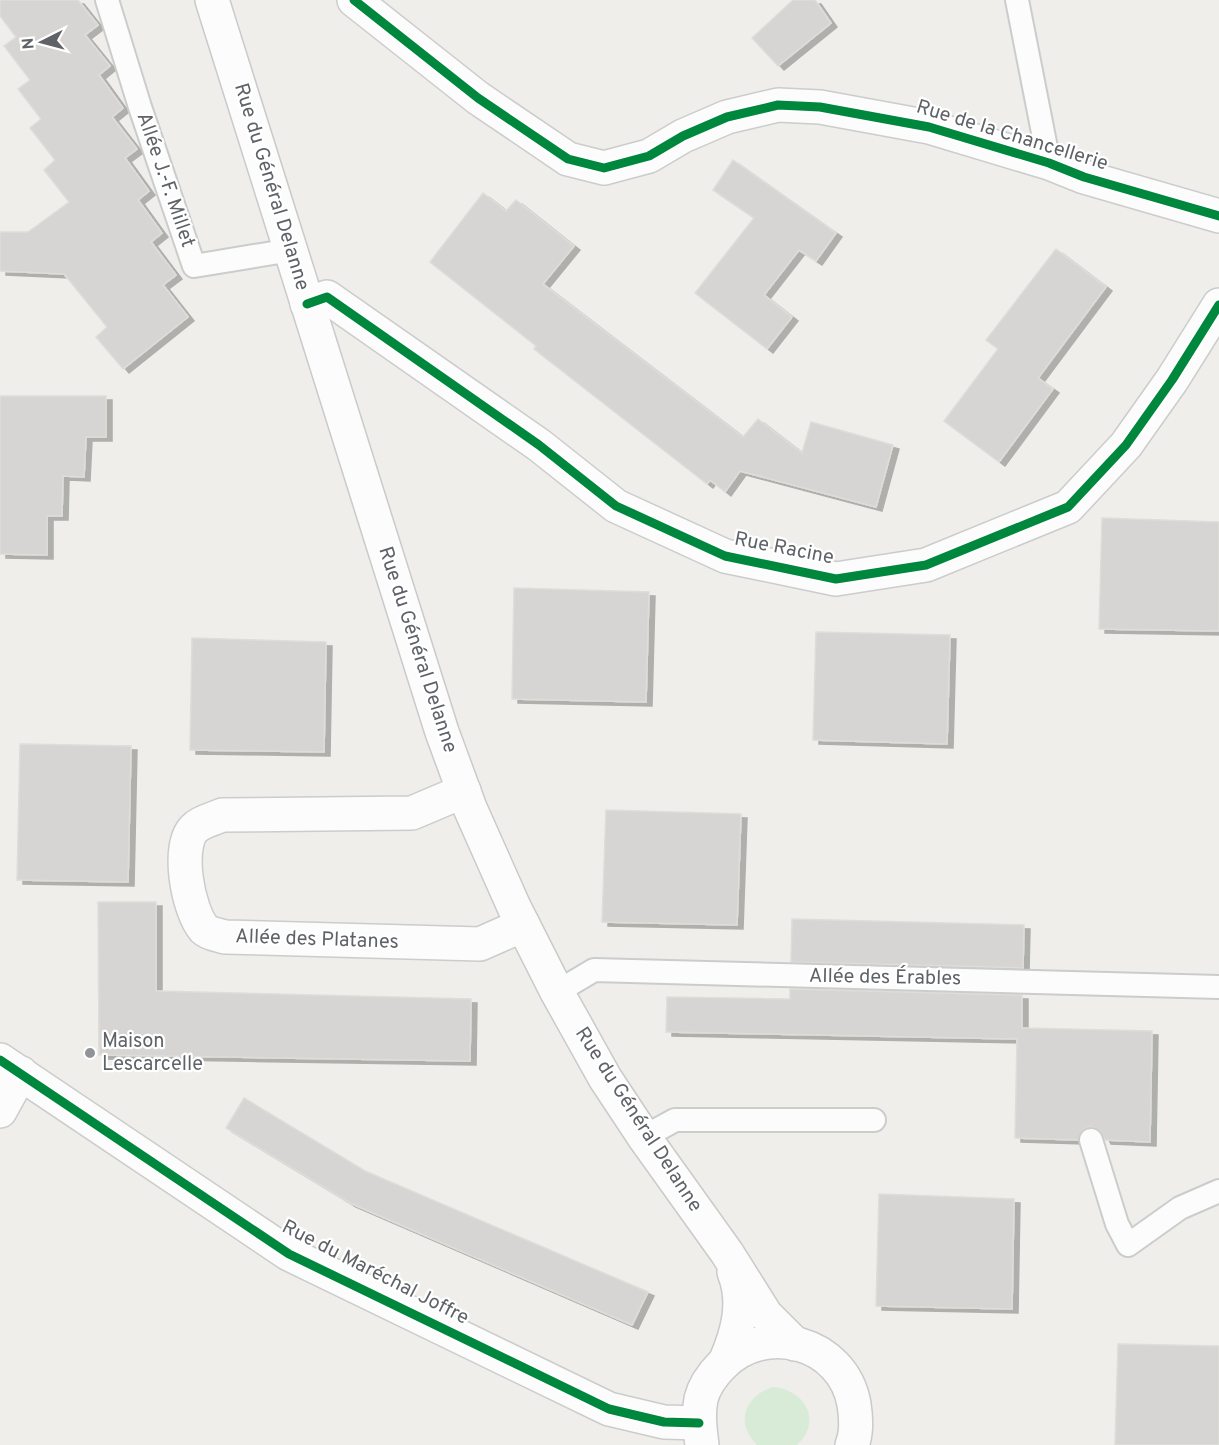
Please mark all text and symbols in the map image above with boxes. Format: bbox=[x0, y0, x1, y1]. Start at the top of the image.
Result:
north arrow bbox=[12, 12, 72, 72]
text: N bbox=[19, 37, 40, 50]
street label: Rue du Général Delanne bbox=[227, 80, 315, 294]
street label: Rue de la Chancellerie bbox=[913, 94, 1111, 178]
street label: Allée J.-F. Millet bbox=[130, 109, 200, 251]
street label: Rue Racine bbox=[732, 527, 836, 571]
street label: Rue du Général Delanne bbox=[371, 543, 463, 757]
street label: Allée des Platanes bbox=[235, 924, 399, 956]
street label: Allée des Érables bbox=[809, 962, 961, 992]
street label: Rue du Général Delanne bbox=[568, 1023, 708, 1217]
place label: Maison Lescarcelle bbox=[102, 1029, 203, 1078]
marker: Maison Lescarcelle bbox=[83, 1046, 97, 1060]
street label: Rue du Maréchal Joffre bbox=[277, 1215, 473, 1331]

